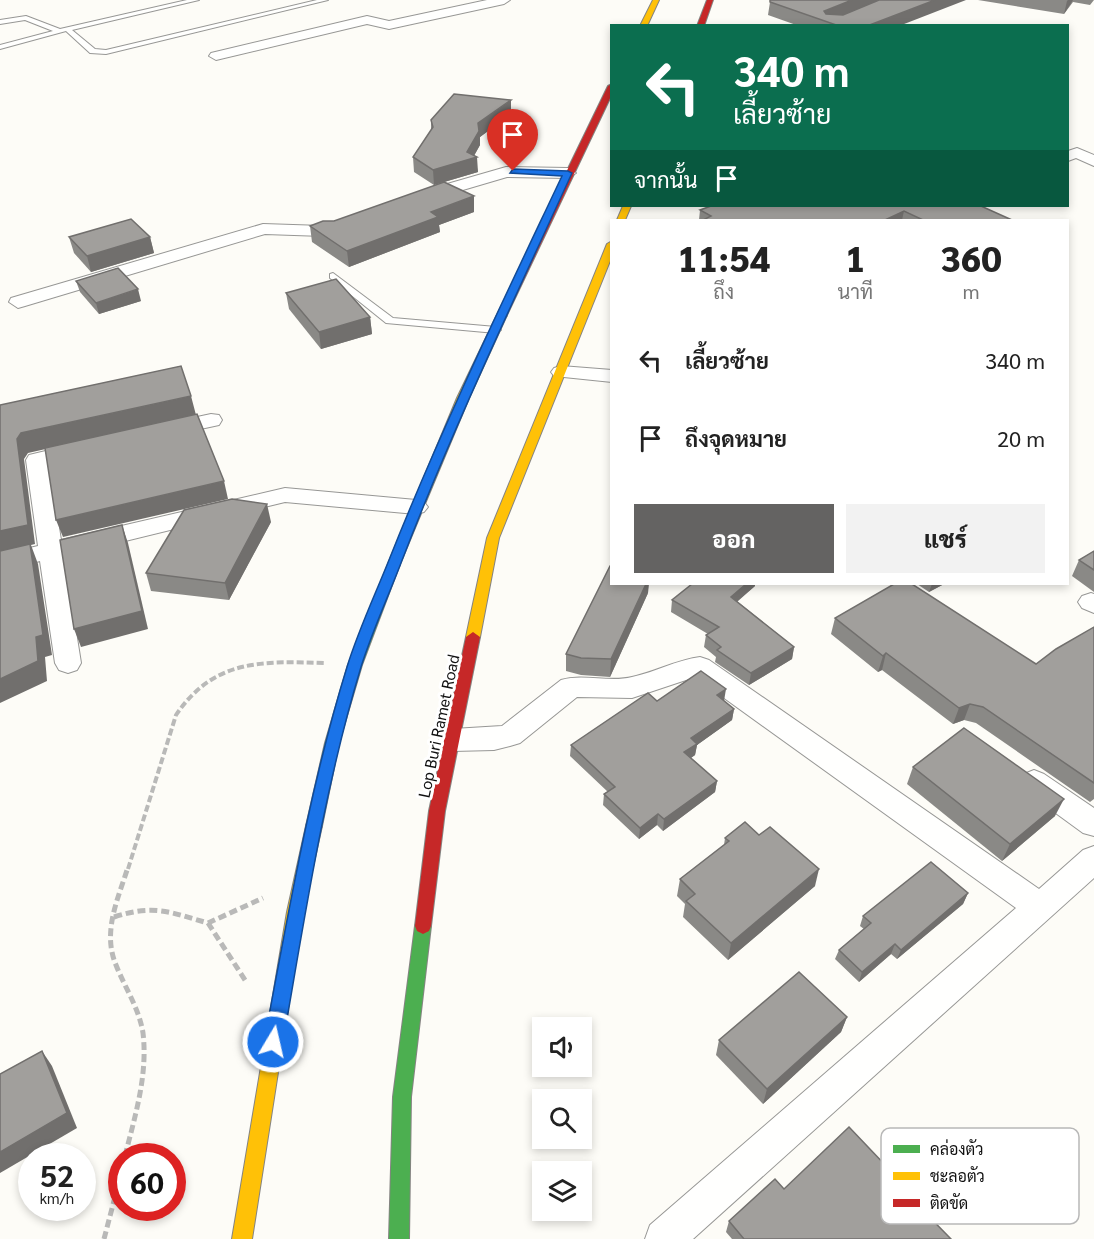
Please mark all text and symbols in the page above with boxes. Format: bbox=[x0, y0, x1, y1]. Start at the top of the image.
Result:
text: 340 m bbox=[733, 42, 850, 97]
icon: left bbox=[634, 48, 712, 126]
text: เลี้ยวซ้าย bbox=[733, 95, 831, 130]
pin bbox=[487, 109, 538, 171]
icon: arrive bbox=[496, 118, 529, 151]
icon: arrive bbox=[710, 162, 743, 195]
text: จากนั้น bbox=[634, 165, 698, 193]
text: 11:54 bbox=[677, 234, 770, 280]
text: 1 bbox=[845, 234, 866, 280]
text: 360 bbox=[940, 234, 1002, 280]
text: ถึง bbox=[713, 278, 734, 304]
text: นาที bbox=[837, 278, 873, 304]
text: m bbox=[963, 278, 979, 304]
icon: left bbox=[634, 344, 667, 377]
text: เลี้ยวซ้าย bbox=[685, 346, 769, 374]
text: 340 m bbox=[985, 346, 1045, 374]
icon: arrive bbox=[634, 422, 667, 455]
text: ถึงจุดหมาย bbox=[685, 424, 787, 452]
text: 20 m bbox=[997, 424, 1045, 452]
button: ออก bbox=[634, 504, 834, 573]
button: แชร์ bbox=[846, 504, 1045, 573]
street label: Lop Buri Ramet Road bbox=[413, 652, 463, 800]
position arrow bbox=[241, 1010, 305, 1074]
map controls bbox=[532, 1017, 592, 1221]
button: sound bbox=[532, 1017, 592, 1077]
button: search bbox=[532, 1089, 592, 1149]
legend bbox=[881, 1128, 1079, 1224]
text: คล่องตัว bbox=[930, 1138, 984, 1159]
speed limit sign: 60 bbox=[108, 1143, 186, 1221]
text: 52 bbox=[40, 1155, 74, 1194]
button: layers bbox=[532, 1161, 592, 1221]
text: ชะลอตัว bbox=[930, 1165, 985, 1186]
text: km/h bbox=[40, 1188, 74, 1207]
text: ติดขัด bbox=[930, 1192, 968, 1213]

